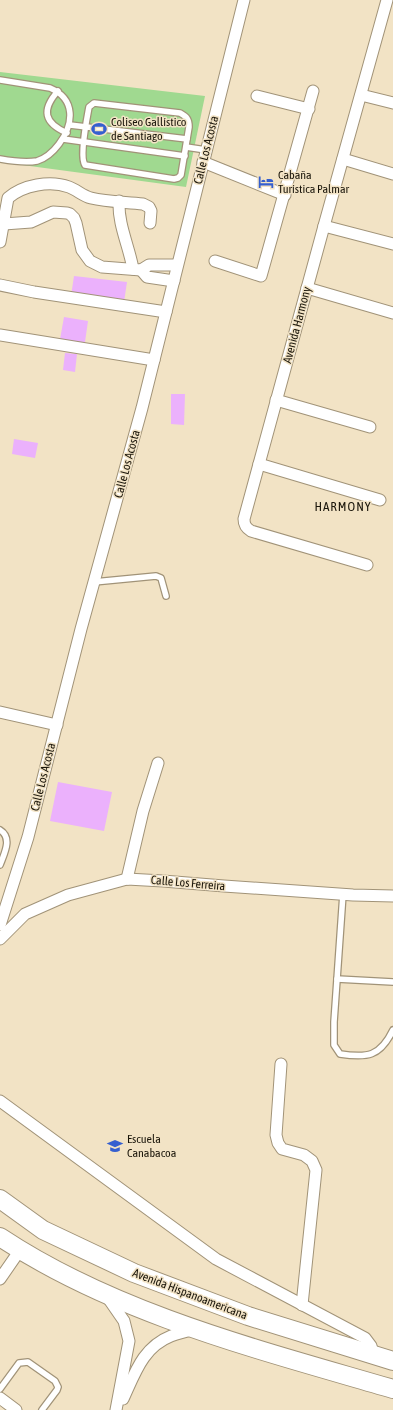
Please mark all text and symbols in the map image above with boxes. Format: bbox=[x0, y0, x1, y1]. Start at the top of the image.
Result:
street label: Calle Los Acosta bbox=[191, 114, 221, 186]
place label: Coliseo Gallístico de Santiago bbox=[111, 115, 187, 143]
sports icon: Coliseo Gallístico de Santiago bbox=[90, 120, 108, 138]
place label: Cabaña Turística Palmar bbox=[278, 168, 350, 196]
hotel icon: Cabaña Turística Palmar bbox=[257, 173, 275, 191]
street label: Avenida Harmony bbox=[280, 285, 314, 365]
street label: Calle Los Acosta bbox=[111, 429, 143, 499]
district label: HARMONY bbox=[314, 499, 372, 514]
street label: Calle Los Acosta bbox=[28, 741, 58, 813]
street label: Calle Los Ferreira bbox=[150, 873, 226, 893]
place label: Escuela Canabacoa bbox=[127, 1132, 176, 1160]
school or university icon: Escuela Canabacoa bbox=[106, 1137, 124, 1155]
street label: Avenida Hispanoamericana bbox=[131, 1266, 249, 1322]

